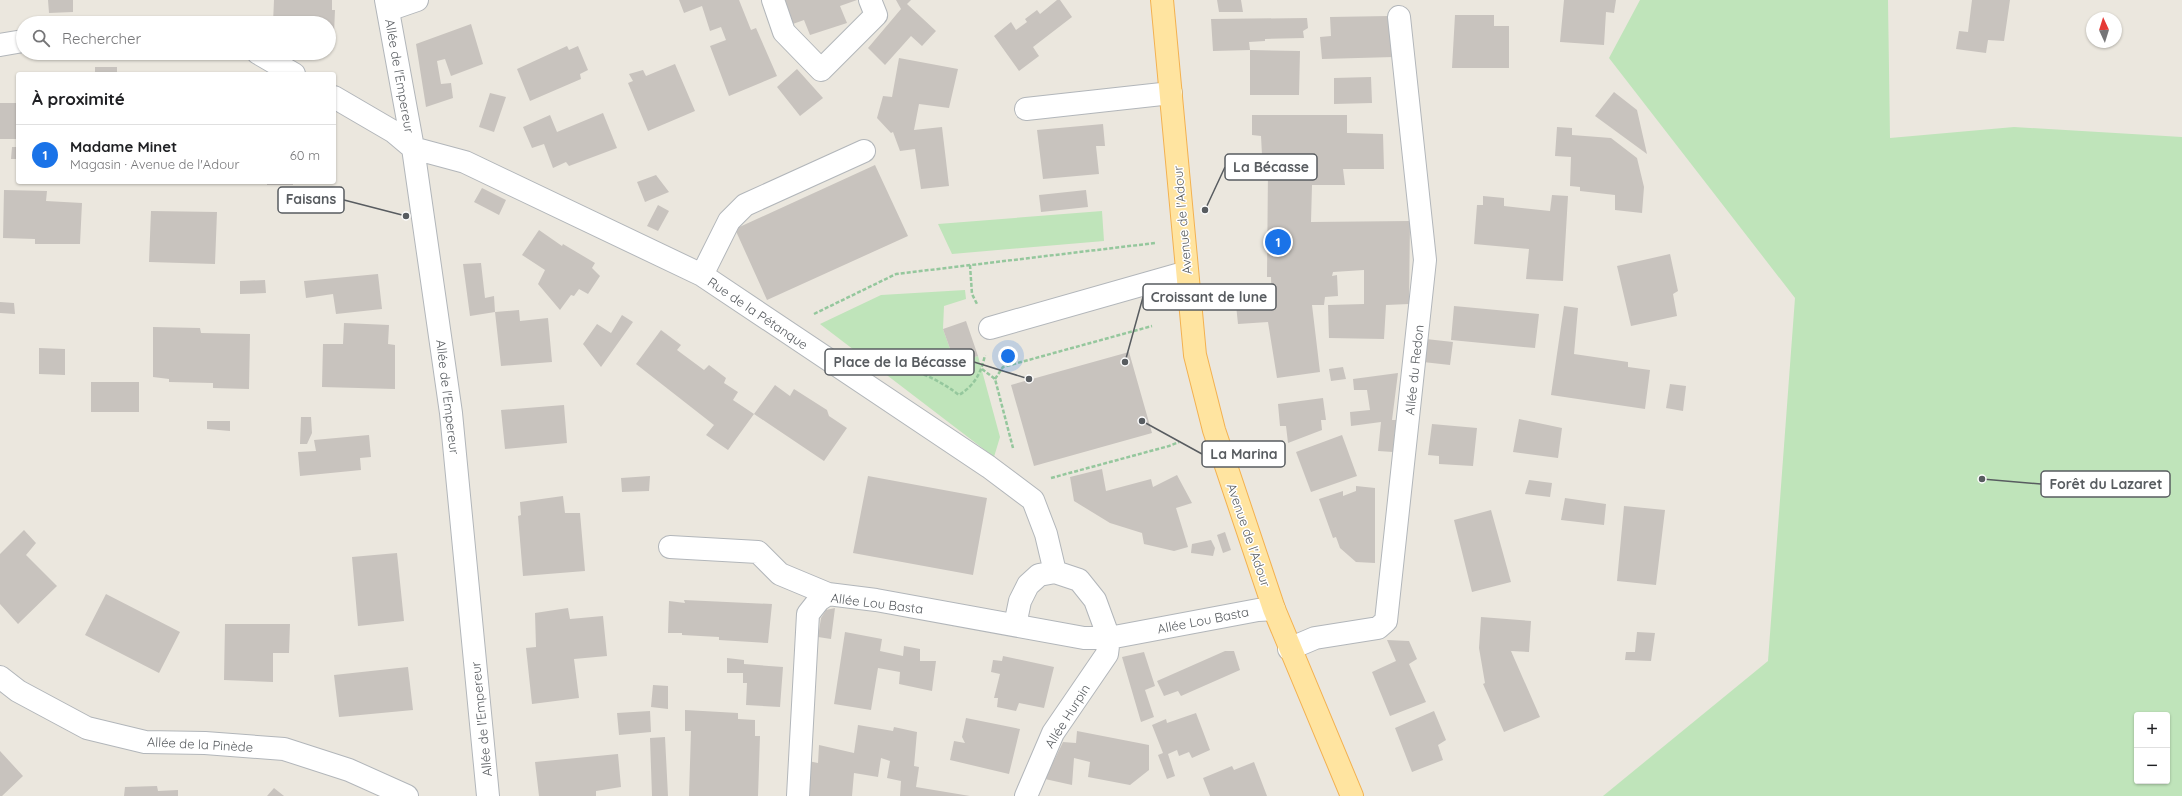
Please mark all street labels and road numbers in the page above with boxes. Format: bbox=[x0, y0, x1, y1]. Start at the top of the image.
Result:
street label: Allée de l'Empereur bbox=[382, 18, 418, 134]
street label: Avenue de l'Adour bbox=[1169, 165, 1195, 275]
street label: Rue de la Pétanque bbox=[705, 274, 811, 352]
street label: Allée du Redon bbox=[1401, 324, 1427, 416]
street label: Allée de l'Empereur bbox=[433, 339, 463, 455]
street label: Avenue de l'Adour bbox=[1224, 481, 1274, 589]
street label: Allée Lou Basta bbox=[830, 589, 924, 617]
street label: Allée Lou Basta bbox=[1156, 603, 1250, 637]
street label: Allée de l'Empereur bbox=[467, 661, 495, 777]
street label: Allée Hurpin bbox=[1041, 681, 1093, 751]
street label: Allée de la Pinède bbox=[146, 733, 254, 755]

